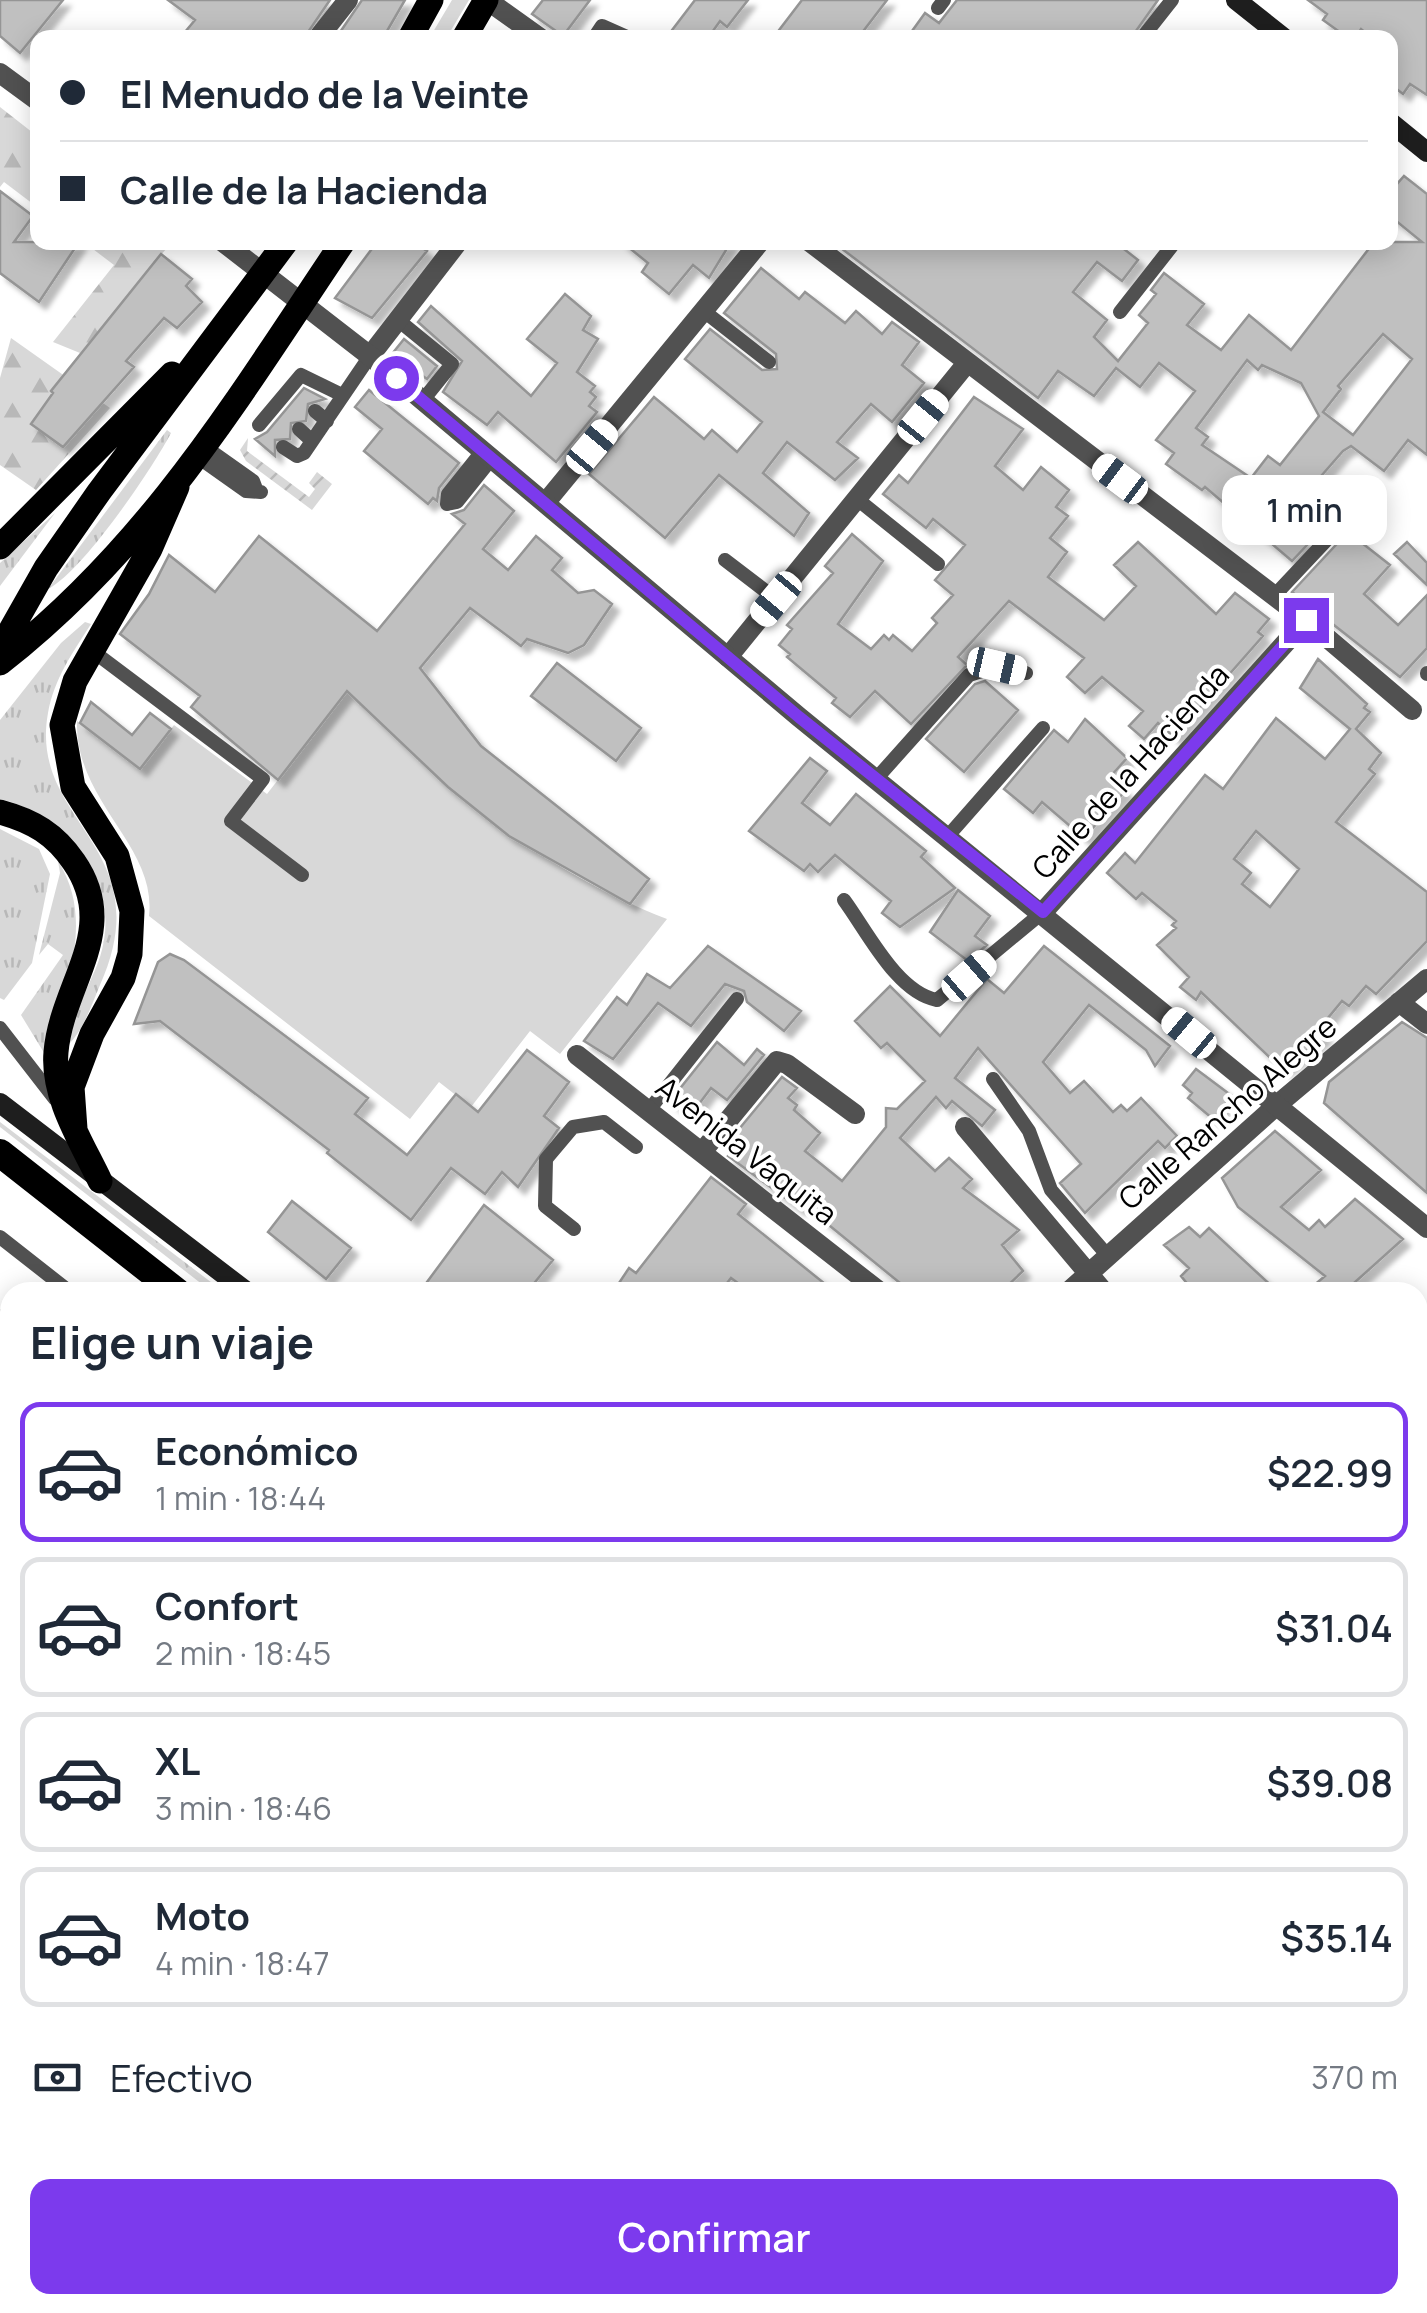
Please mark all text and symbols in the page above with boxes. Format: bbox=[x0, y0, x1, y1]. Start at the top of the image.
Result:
text: El Menudo de la Veinte bbox=[120, 67, 529, 119]
text: Calle de la Hacienda bbox=[120, 163, 488, 215]
route start bbox=[374, 356, 419, 401]
car bbox=[892, 384, 954, 450]
car bbox=[561, 414, 623, 480]
car bbox=[1087, 449, 1153, 509]
callout: 1 min bbox=[1224, 475, 1388, 545]
text: 1 min bbox=[1266, 488, 1343, 532]
car bbox=[745, 566, 807, 632]
route end bbox=[1284, 598, 1329, 643]
car bbox=[964, 645, 1030, 687]
street label: Calle de la Hacienda bbox=[1022, 655, 1238, 887]
car bbox=[937, 945, 1001, 1007]
car bbox=[1156, 1002, 1222, 1064]
street label: Calle Rancho Alegre bbox=[1109, 1006, 1345, 1218]
street label: Avenida Vaquita bbox=[648, 1066, 846, 1234]
text: Elige un viaje bbox=[30, 1311, 314, 1373]
text: Económico bbox=[155, 1424, 359, 1476]
icon: car bbox=[35, 1427, 125, 1517]
text: $22.99 bbox=[1267, 1446, 1393, 1498]
text: 1 min · 18:44 bbox=[155, 1476, 326, 1520]
text: Confort bbox=[155, 1579, 299, 1631]
icon: car bbox=[35, 1582, 125, 1672]
text: $31.04 bbox=[1275, 1601, 1393, 1653]
text: 2 min · 18:45 bbox=[155, 1631, 331, 1675]
text: XL bbox=[155, 1734, 200, 1786]
icon: car bbox=[35, 1737, 125, 1827]
text: $39.08 bbox=[1267, 1756, 1393, 1808]
text: 3 min · 18:46 bbox=[155, 1786, 332, 1830]
text: Moto bbox=[155, 1889, 250, 1941]
icon: car bbox=[35, 1892, 125, 1982]
text: $35.14 bbox=[1280, 1911, 1393, 1963]
text: 4 min · 18:47 bbox=[155, 1941, 329, 1985]
icon: cash bbox=[30, 2050, 85, 2105]
text: Efectivo bbox=[110, 2051, 253, 2103]
text: 370 m bbox=[1311, 2055, 1398, 2099]
button: Confirmar bbox=[30, 2179, 1398, 2294]

